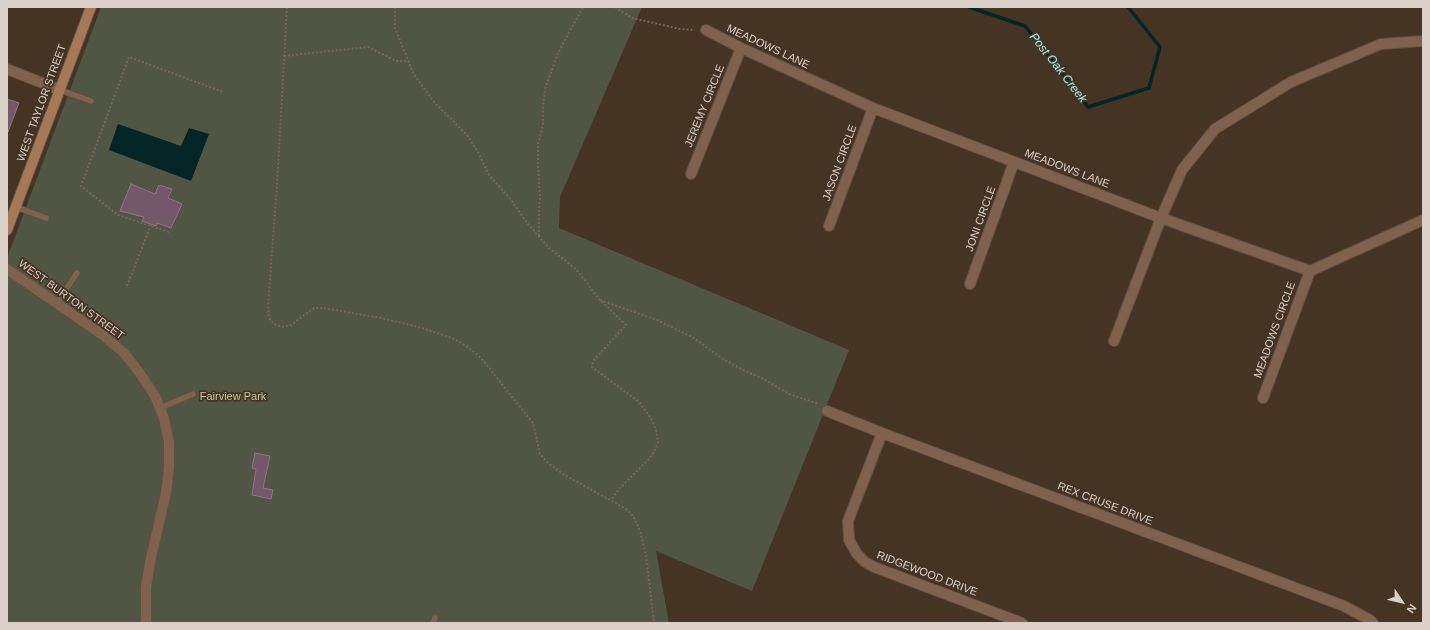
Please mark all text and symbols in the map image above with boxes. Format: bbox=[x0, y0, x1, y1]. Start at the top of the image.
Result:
street label: MEADOWS LANE bbox=[724, 22, 812, 72]
water label: Post Oak Creek bbox=[1026, 30, 1090, 106]
street label: WEST TAYLOR STREET bbox=[15, 43, 69, 163]
street label: JEREMY CIRCLE bbox=[682, 63, 728, 149]
street label: JASON CIRCLE bbox=[820, 123, 860, 203]
street label: MEADOWS LANE bbox=[1023, 147, 1111, 191]
street label: JONI CIRCLE bbox=[963, 185, 999, 253]
street label: WEST BURTON STREET bbox=[16, 257, 126, 343]
street label: MEADOWS CIRCLE bbox=[1251, 280, 1299, 380]
park label: Fairview Park bbox=[200, 390, 266, 404]
street label: REX CRUSE DRIVE bbox=[1056, 480, 1154, 528]
street label: RIDGEWOOD DRIVE bbox=[875, 549, 979, 599]
north arrow bbox=[1382, 582, 1422, 622]
text: N bbox=[1405, 602, 1419, 616]

